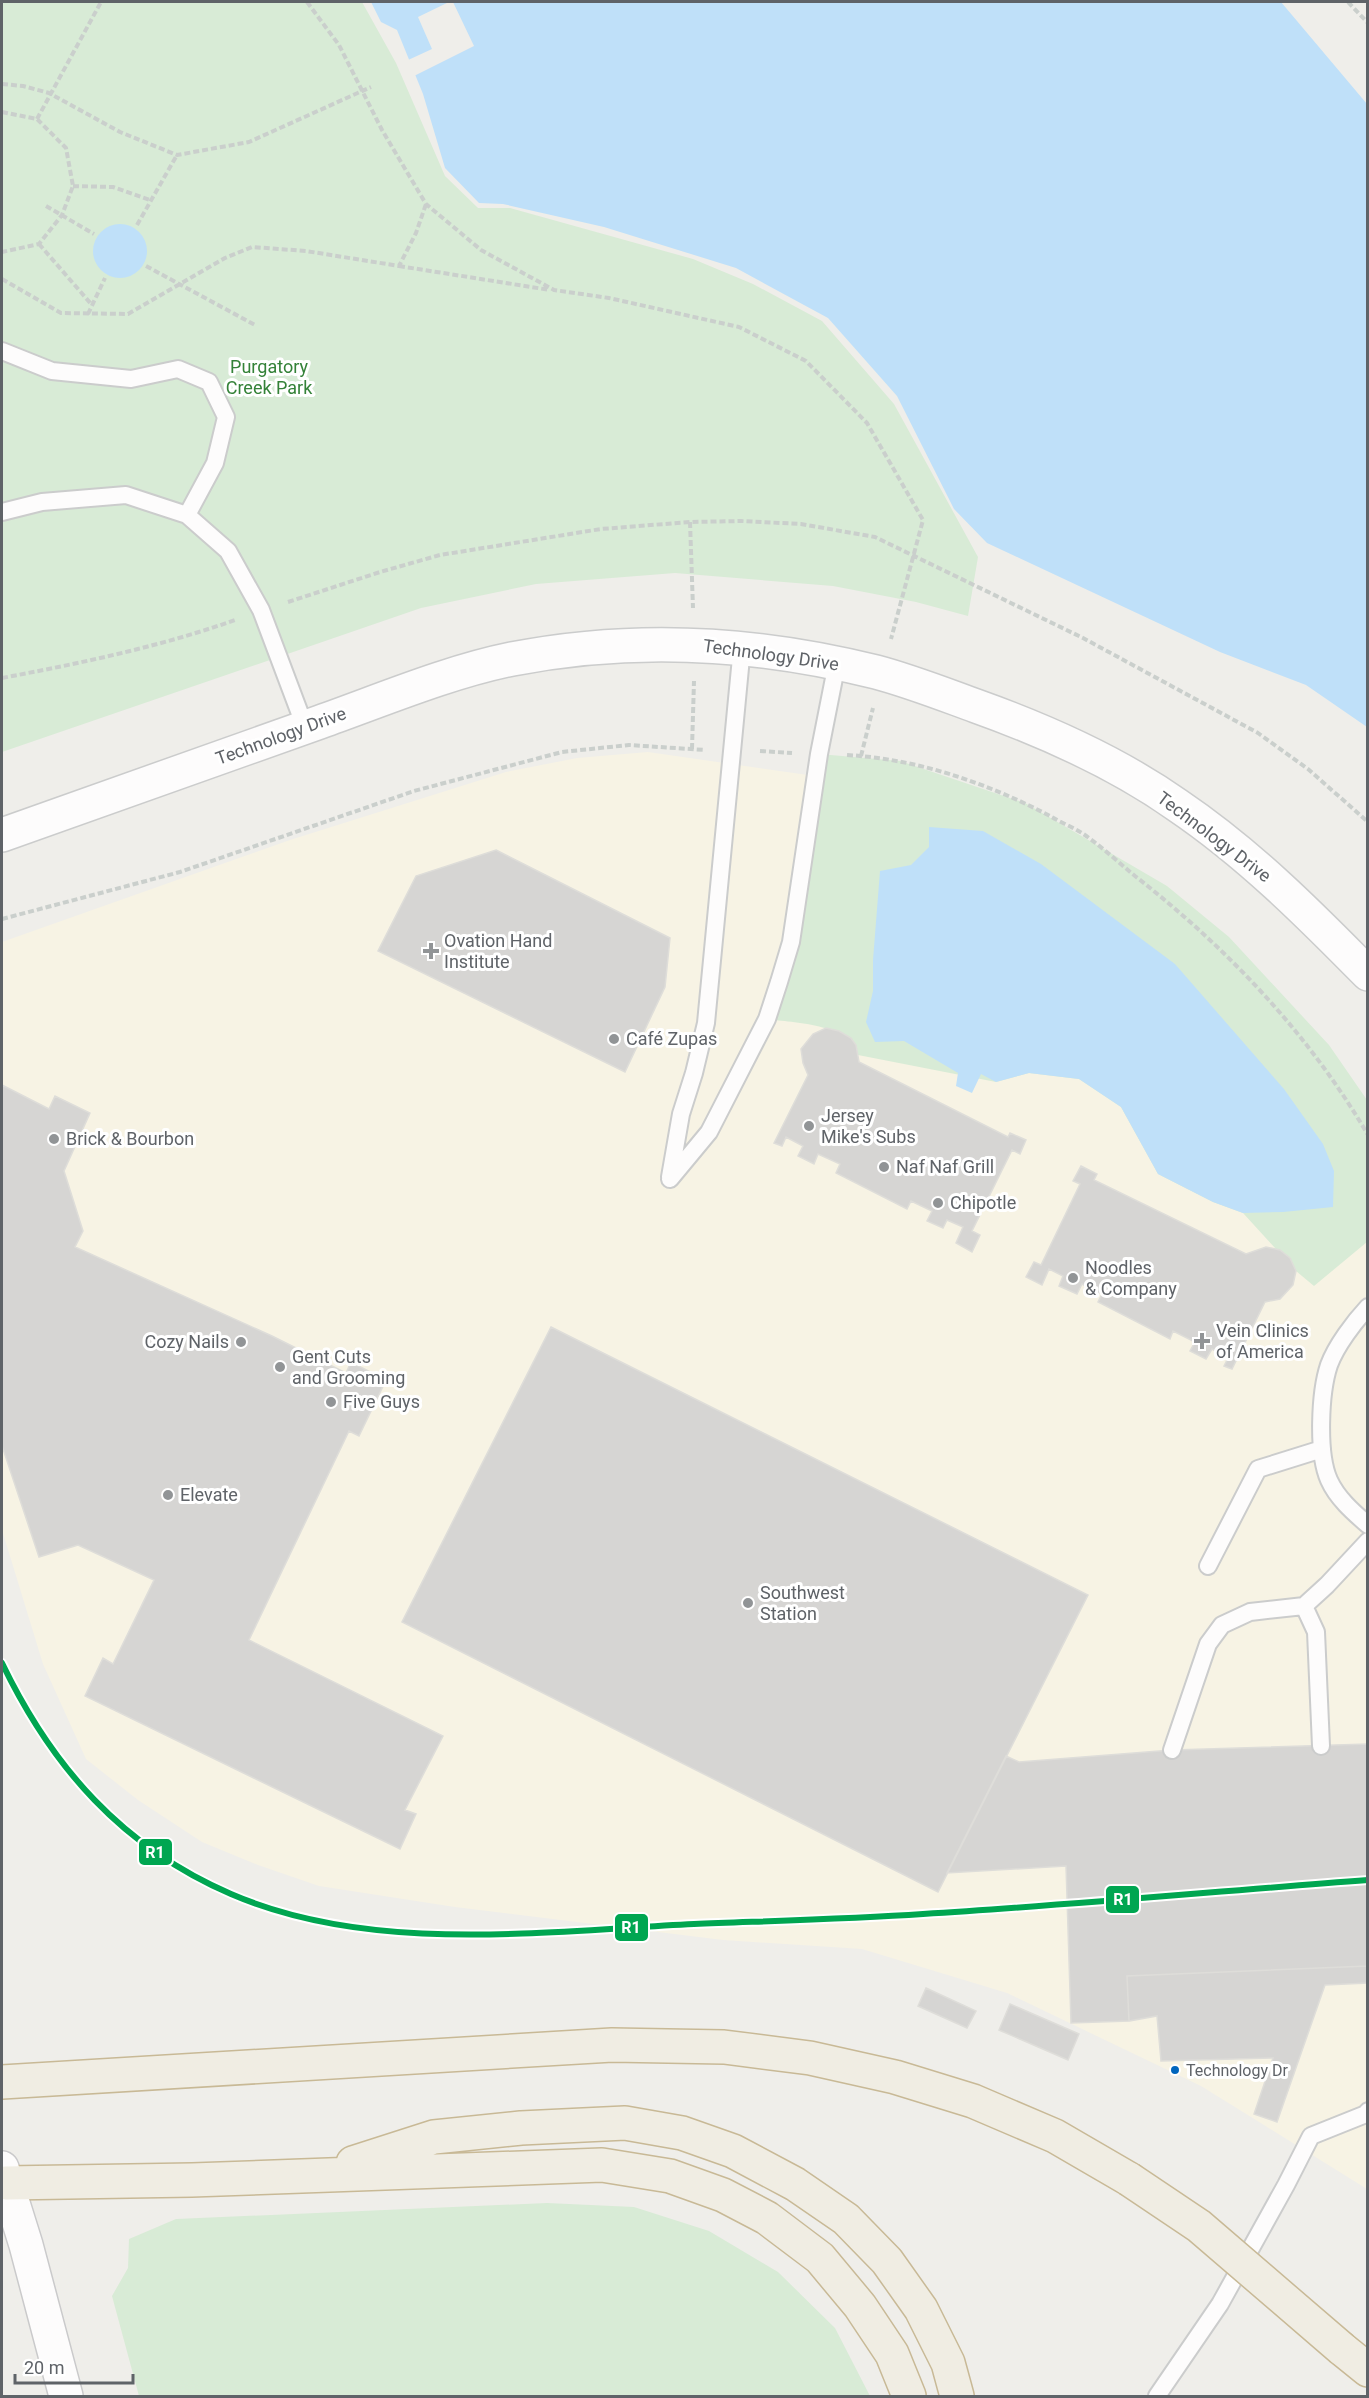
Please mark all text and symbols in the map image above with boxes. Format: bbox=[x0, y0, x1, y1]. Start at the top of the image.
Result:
park label: Purgatory Creek Park bbox=[226, 356, 313, 398]
street label: Technology Drive bbox=[702, 635, 840, 674]
street label: Technology Drive bbox=[213, 702, 349, 769]
street label: Technology Drive bbox=[1153, 787, 1275, 886]
place label: Ovation Hand Institute bbox=[444, 930, 552, 972]
marker: Ovation Hand Institute bbox=[422, 942, 440, 960]
place label: Café Zupas bbox=[626, 1028, 717, 1049]
marker: Café Zupas bbox=[607, 1032, 621, 1046]
place label: Jersey Mike's Subs bbox=[821, 1105, 916, 1147]
marker: Jersey Mike's Subs bbox=[802, 1119, 816, 1133]
place label: Brick & Bourbon bbox=[66, 1128, 194, 1149]
marker: Brick & Bourbon bbox=[47, 1132, 61, 1146]
place label: Naf Naf Grill bbox=[896, 1156, 994, 1177]
marker: Naf Naf Grill bbox=[877, 1160, 891, 1174]
place label: Chipotle bbox=[950, 1192, 1016, 1213]
marker: Chipotle bbox=[931, 1196, 945, 1210]
place label: Noodles & Company bbox=[1085, 1257, 1177, 1299]
marker: Noodles & Company bbox=[1066, 1271, 1080, 1285]
place label: Vein Clinics of America bbox=[1216, 1320, 1309, 1362]
place label: Cozy Nails bbox=[145, 1331, 229, 1352]
marker: Vein Clinics of America bbox=[1193, 1332, 1211, 1350]
marker: Cozy Nails bbox=[234, 1335, 248, 1349]
place label: Gent Cuts and Grooming bbox=[292, 1346, 405, 1388]
marker: Gent Cuts and Grooming bbox=[273, 1360, 287, 1374]
place label: Five Guys bbox=[343, 1391, 420, 1412]
marker: Five Guys bbox=[324, 1395, 338, 1409]
place label: Elevate bbox=[180, 1484, 238, 1505]
marker: Elevate bbox=[161, 1488, 175, 1502]
place label: Southwest Station bbox=[760, 1582, 845, 1624]
marker: Southwest Station bbox=[741, 1596, 755, 1610]
line badge: R1 bbox=[138, 1838, 173, 1866]
text: R1 bbox=[145, 1843, 165, 1862]
line badge: R1 bbox=[1105, 1885, 1140, 1914]
text: R1 bbox=[1113, 1890, 1133, 1909]
line badge: R1 bbox=[614, 1913, 649, 1942]
text: R1 bbox=[621, 1918, 641, 1937]
place label: Technology Dr bbox=[1186, 2061, 1288, 2080]
marker: Technology Dr bbox=[1169, 2064, 1181, 2076]
scale bar bbox=[15, 2347, 134, 2385]
text: 20 m bbox=[24, 2357, 64, 2378]

